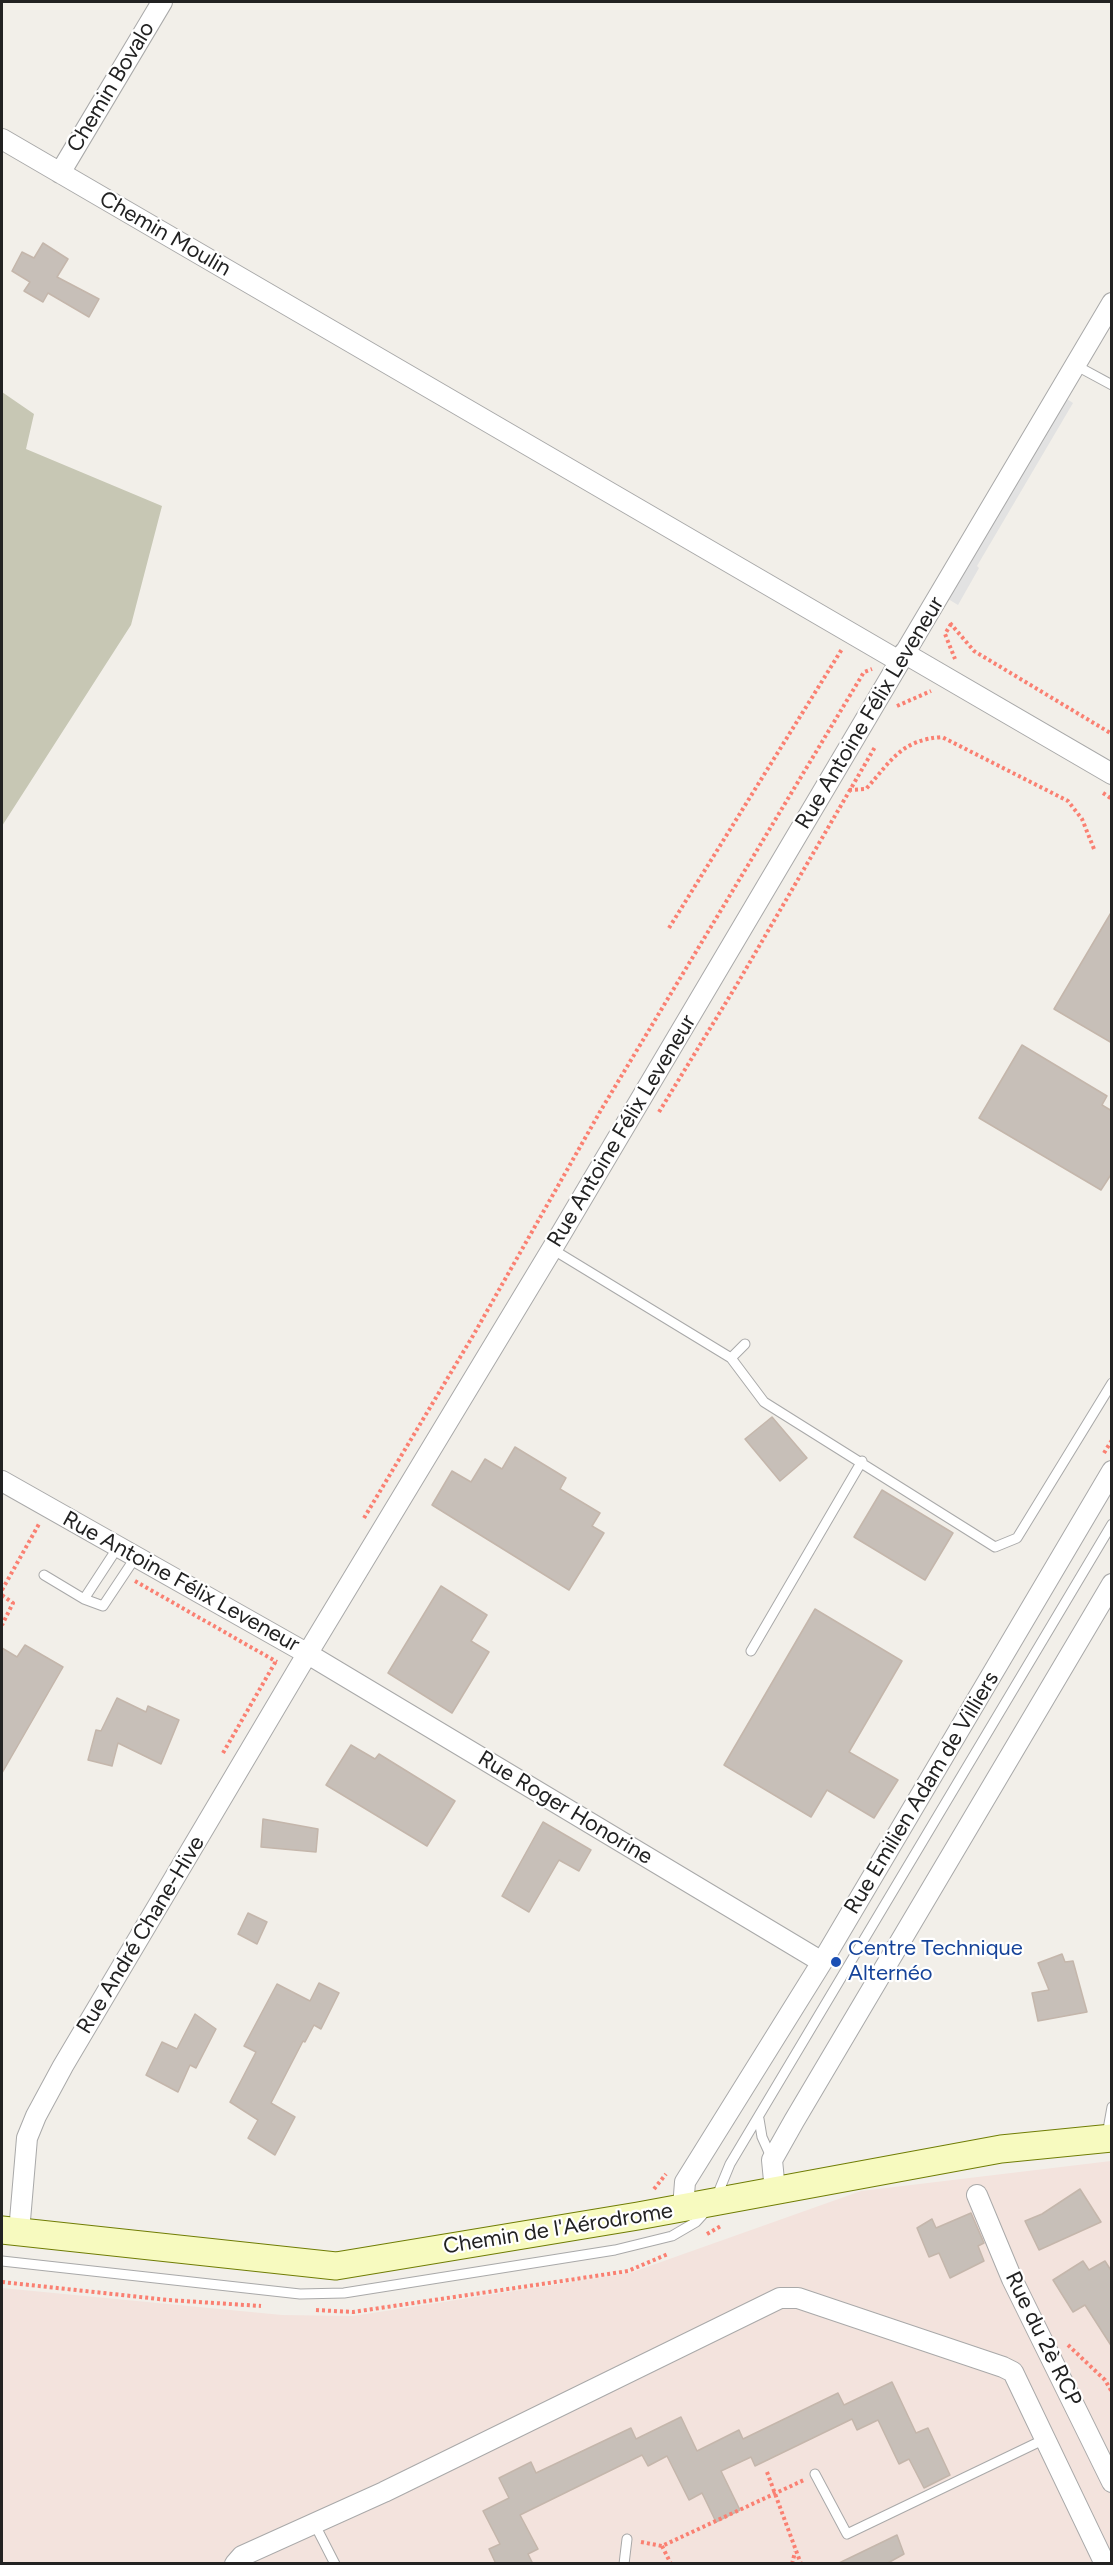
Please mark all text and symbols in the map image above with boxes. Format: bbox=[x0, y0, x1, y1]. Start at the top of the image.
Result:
street label: Chemin Bovalo bbox=[62, 17, 160, 157]
street label: Chemin Moulin bbox=[95, 186, 235, 282]
street label: Rue Antoine Félix Leveneur bbox=[790, 592, 950, 834]
street label: Rue Antoine Félix Leveneur bbox=[542, 1010, 702, 1252]
street label: Rue Antoine Félix Leveneur bbox=[58, 1506, 304, 1658]
street label: Rue Emilien Adam de Villiers bbox=[839, 1667, 1005, 1919]
street label: Rue Roger Honorine bbox=[473, 1745, 657, 1871]
street label: Rue André Chane-Hive bbox=[71, 1831, 211, 2039]
place label: Centre Technique Alternéo bbox=[848, 1936, 1023, 1988]
marker: Centre Technique Alternéo bbox=[829, 1955, 843, 1969]
street label: Chemin de l'Aérodrome bbox=[441, 2198, 675, 2260]
street label: Rue du 2è RCP bbox=[999, 2267, 1087, 2411]

